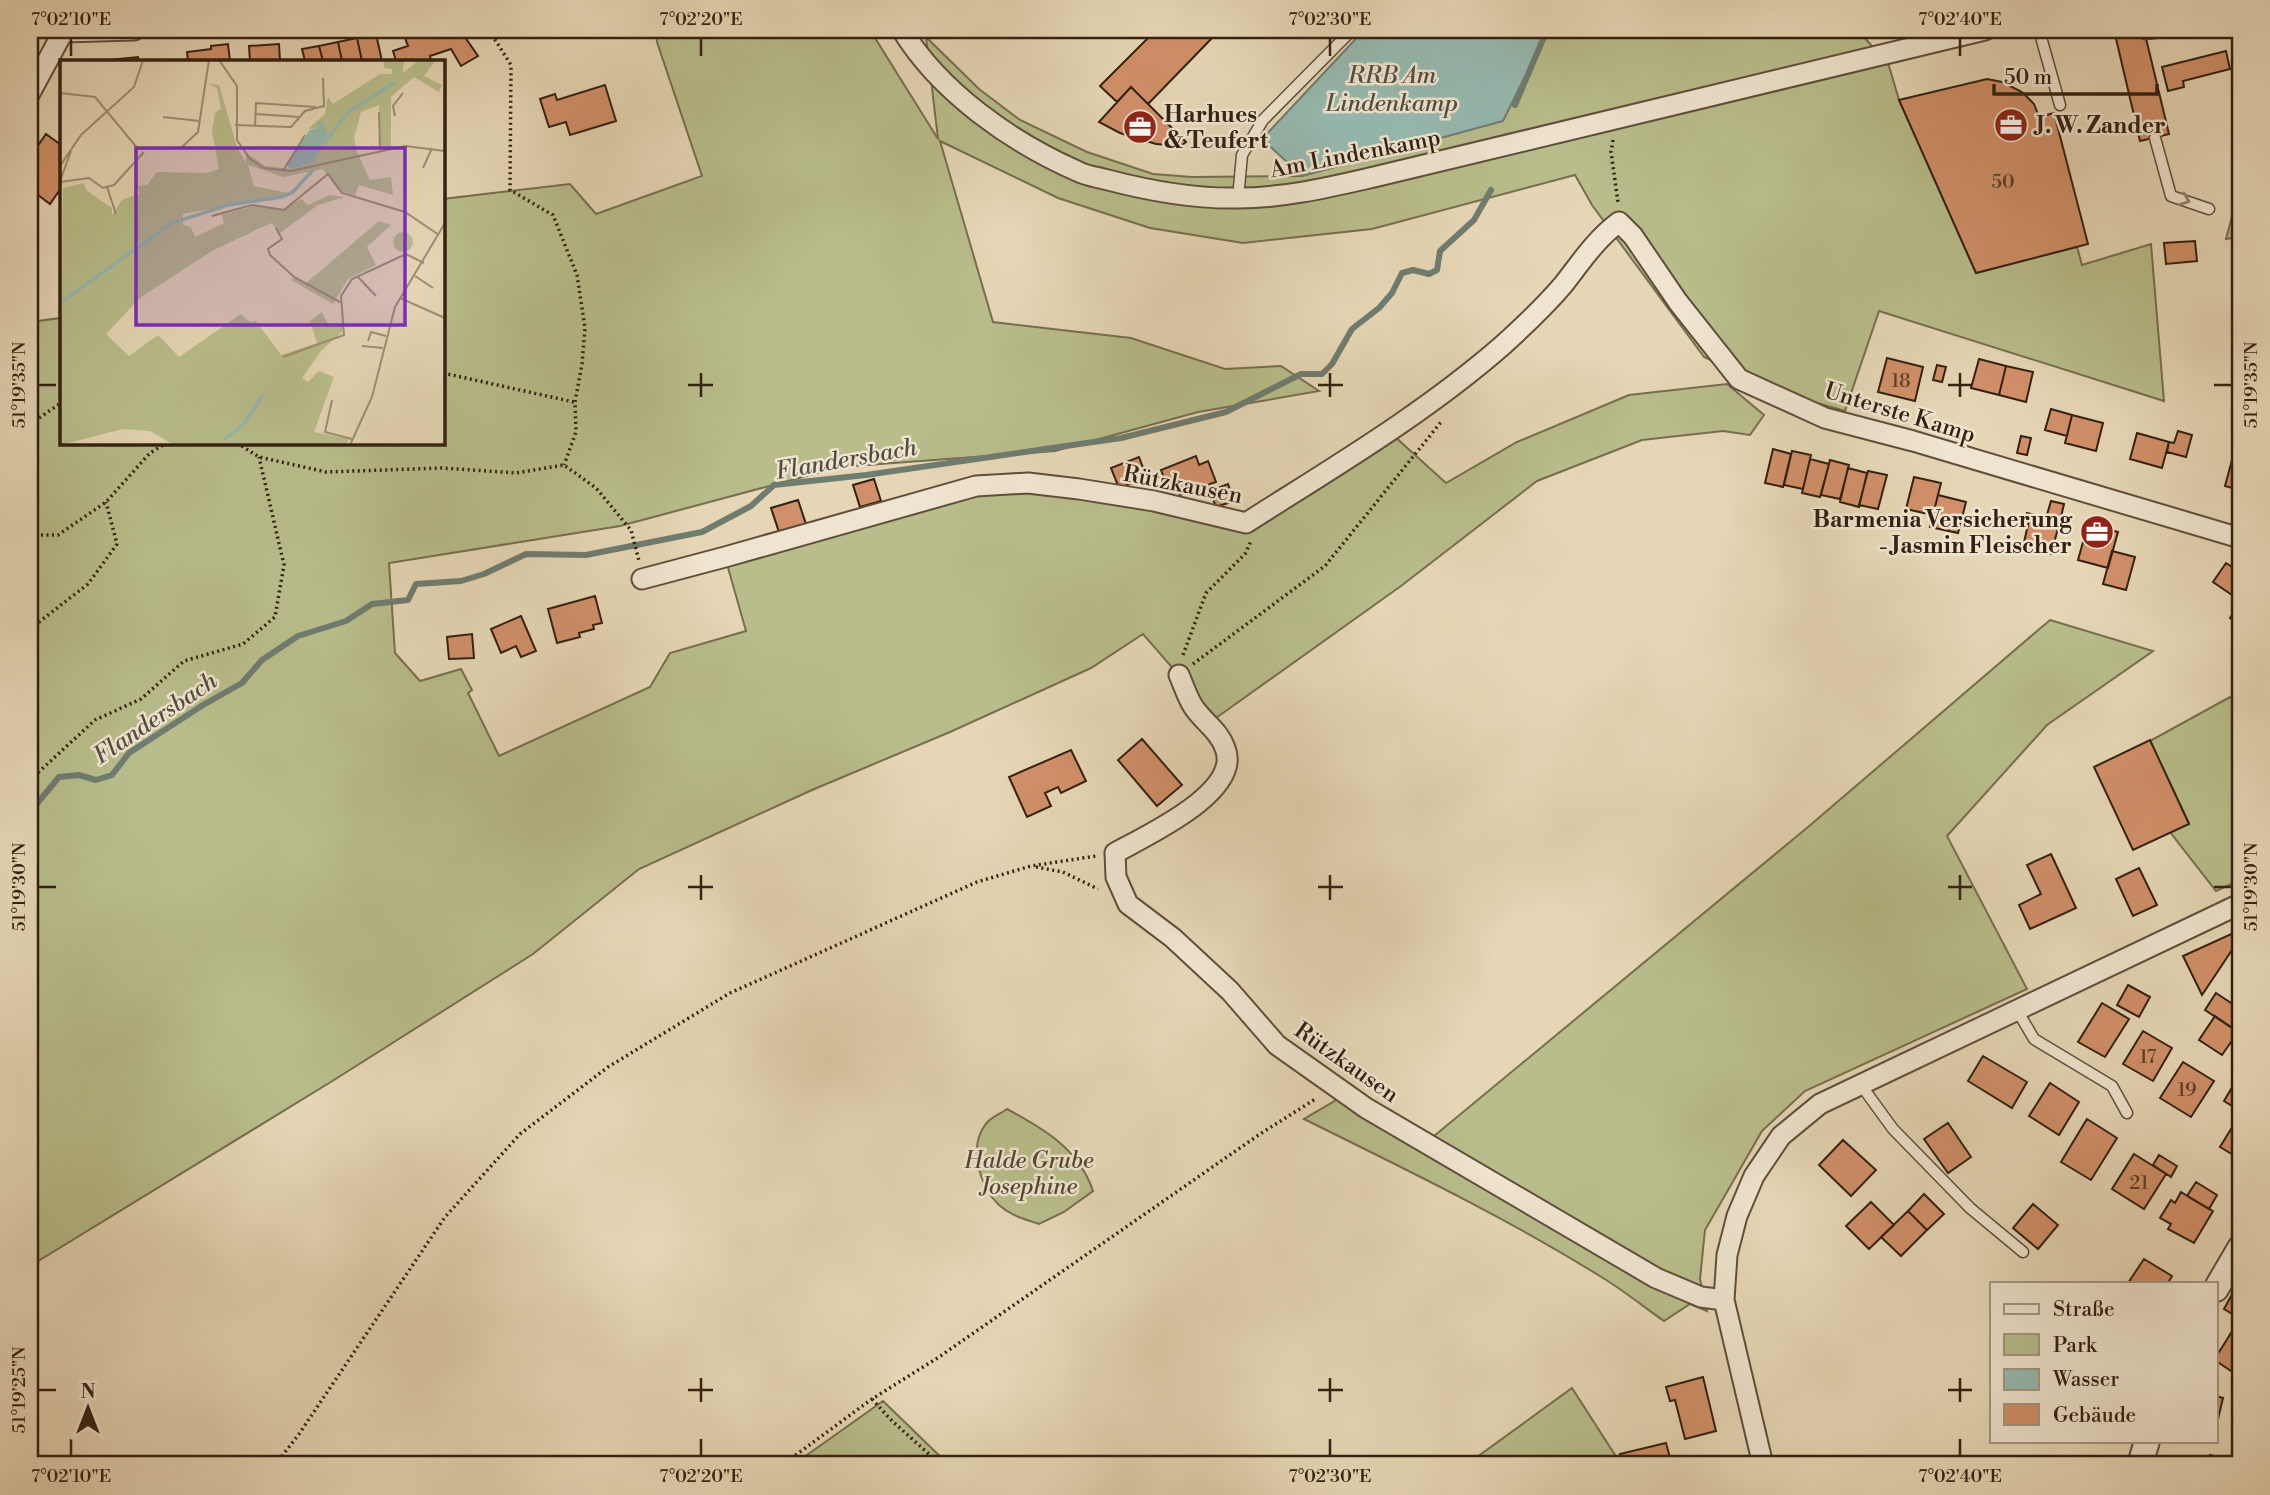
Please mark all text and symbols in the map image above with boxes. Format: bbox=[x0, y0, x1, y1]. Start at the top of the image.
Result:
text: 7°02'10"E bbox=[31, 8, 111, 31]
text: 7°02'20"E bbox=[659, 8, 743, 31]
text: 7°02'30"E bbox=[1289, 8, 1371, 31]
text: 7°02'40"E bbox=[1918, 8, 2002, 31]
scale bar bbox=[1994, 52, 2156, 96]
inset map bbox=[60, 60, 444, 444]
water label: RRB Am Lindenkamp bbox=[1325, 61, 1458, 119]
text: 50 m bbox=[2004, 65, 2052, 91]
place label: Harhues & Teufert bbox=[1164, 101, 1269, 155]
office icon: J. W. Zander bbox=[1992, 106, 2030, 144]
office icon: Harhues & Teufert bbox=[1121, 108, 1159, 146]
place label: J. W. Zander bbox=[2033, 112, 2166, 140]
street label: Am Lindenkamp bbox=[1266, 124, 1443, 184]
house number: 50 bbox=[1991, 170, 2015, 194]
one-way arrow bbox=[2179, 192, 2191, 206]
text: 51°19'35"N bbox=[8, 341, 31, 428]
text: 51°19'35"N bbox=[2240, 341, 2263, 428]
house number: 18 bbox=[1891, 369, 1911, 393]
street label: Unterste Kamp bbox=[1821, 377, 1979, 449]
water label: Flandersbach bbox=[773, 433, 920, 487]
street label: Rützkausen bbox=[1121, 460, 1245, 510]
place label: Barmenia Versicherung - Jasmin Fleischer bbox=[1813, 506, 2073, 560]
office icon: Barmenia Versicherung - Jasmin Fleischer bbox=[2078, 513, 2116, 551]
water label: Flandersbach bbox=[88, 666, 224, 771]
text: 51°19'30"N bbox=[8, 842, 31, 931]
text: 51°19'30"N bbox=[2240, 842, 2263, 931]
street label: Rützkausen bbox=[1289, 1017, 1404, 1109]
house number: 17 bbox=[2140, 1045, 2157, 1069]
house number: 19 bbox=[2177, 1078, 2197, 1102]
park label: Halde Grube Josephine bbox=[963, 1147, 1094, 1201]
house number: 21 bbox=[2129, 1171, 2149, 1195]
legend bbox=[1990, 1282, 2218, 1442]
text: Straße bbox=[2053, 1297, 2115, 1323]
text: Park bbox=[2053, 1333, 2098, 1359]
text: 51°19'25"N bbox=[8, 1346, 31, 1433]
text: Wasser bbox=[2052, 1367, 2119, 1393]
north arrow bbox=[52, 1372, 122, 1442]
text: N bbox=[80, 1380, 96, 1404]
text: Gebäude bbox=[2053, 1403, 2136, 1429]
text: 7°02'10"E bbox=[31, 1465, 111, 1488]
text: 7°02'20"E bbox=[659, 1465, 743, 1488]
text: 7°02'30"E bbox=[1289, 1465, 1371, 1488]
text: 7°02'40"E bbox=[1918, 1465, 2002, 1488]

